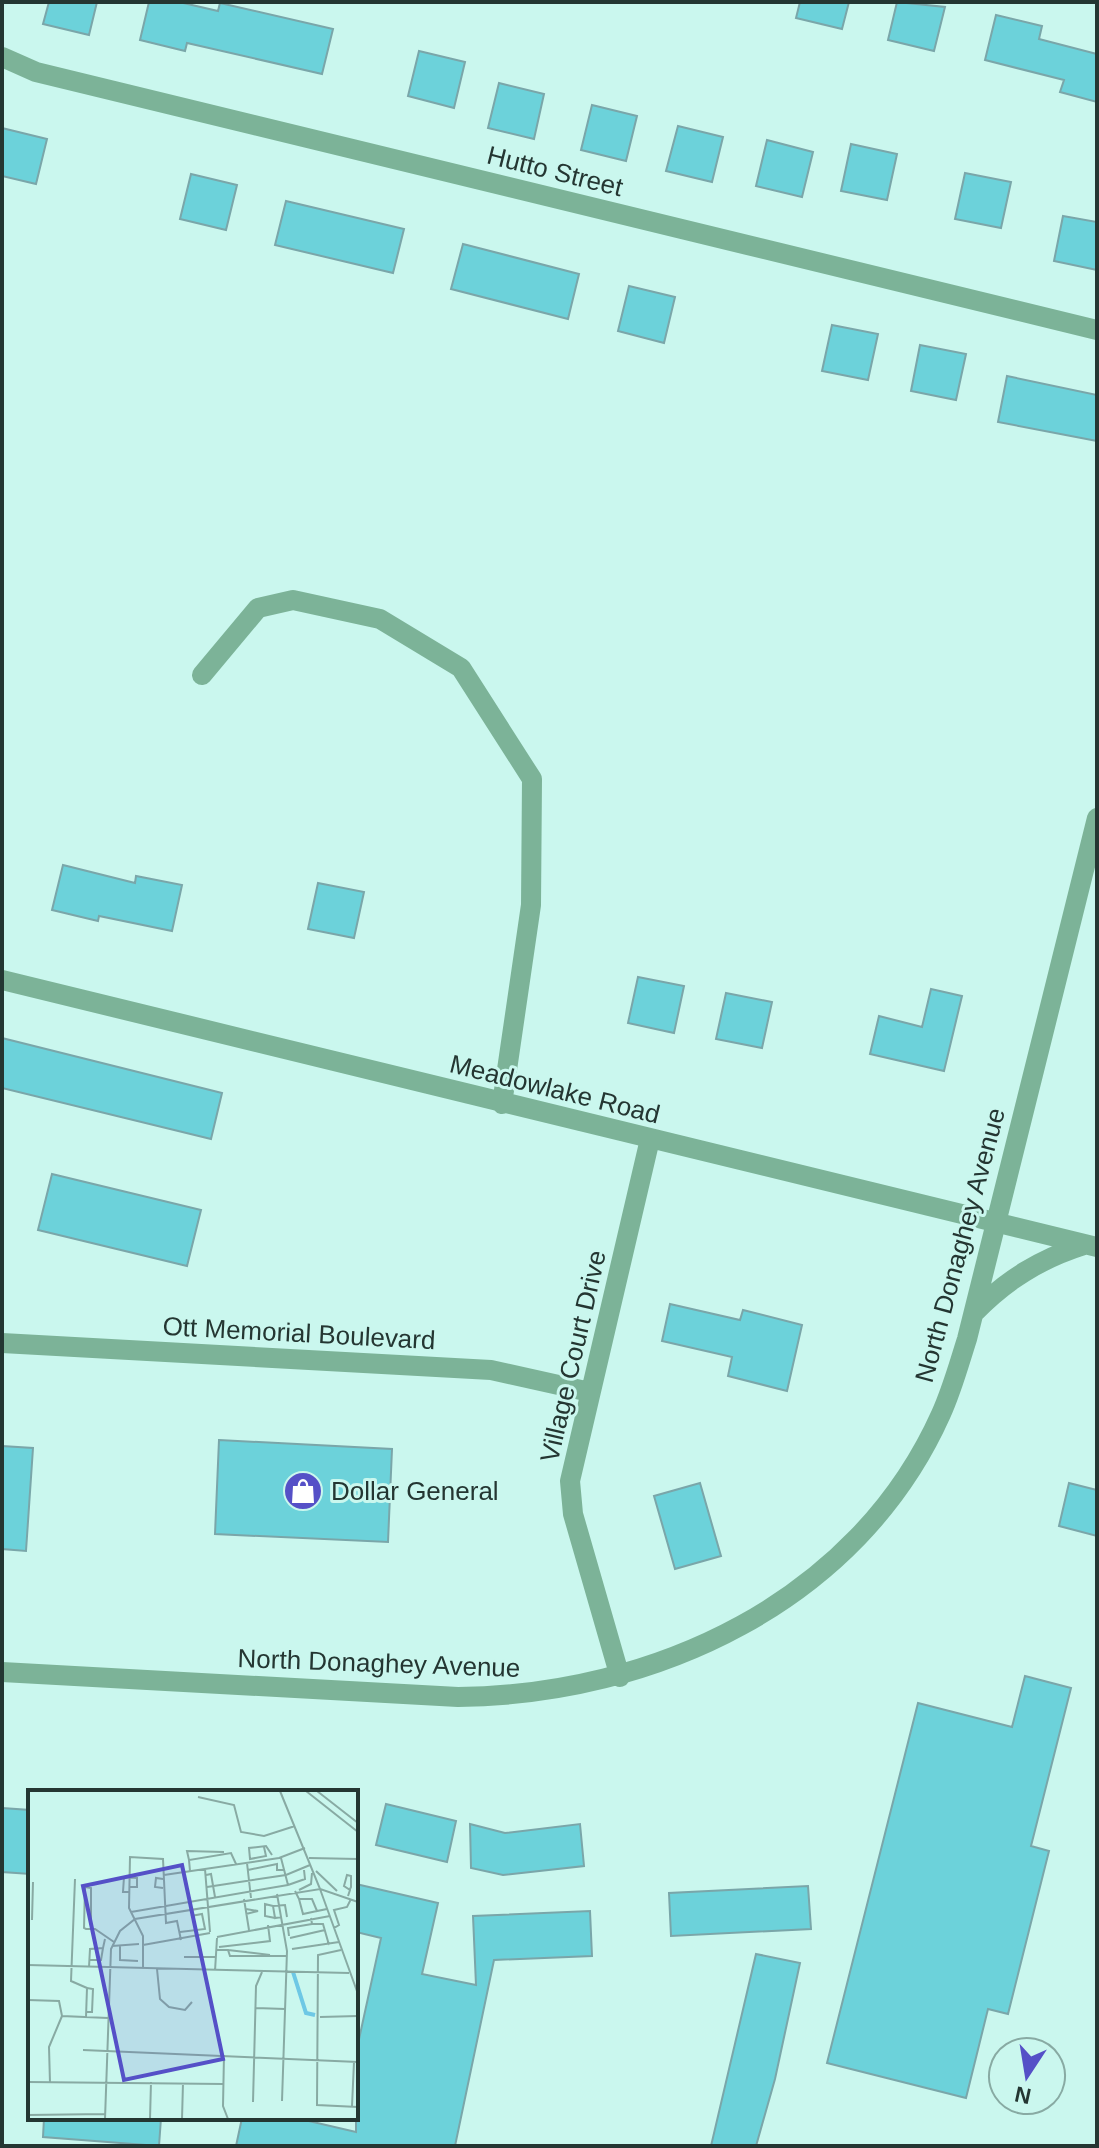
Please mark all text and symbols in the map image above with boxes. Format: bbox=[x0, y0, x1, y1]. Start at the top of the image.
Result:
street label: Hutto Street bbox=[484, 140, 627, 203]
street label: Meadowlake Road bbox=[447, 1048, 663, 1130]
street label: North Donaghey Avenue bbox=[909, 1105, 1011, 1385]
street label: Village Court Drive bbox=[534, 1247, 612, 1465]
street label: Ott Memorial Boulevard bbox=[162, 1311, 436, 1355]
shop icon: Dollar General bbox=[282, 1470, 324, 1512]
place label: Dollar General bbox=[331, 1476, 499, 1506]
street label: North Donaghey Avenue bbox=[237, 1643, 521, 1683]
inset map bbox=[28, 1790, 358, 2120]
north arrow bbox=[987, 2036, 1067, 2116]
text: N bbox=[1013, 2081, 1033, 2109]

